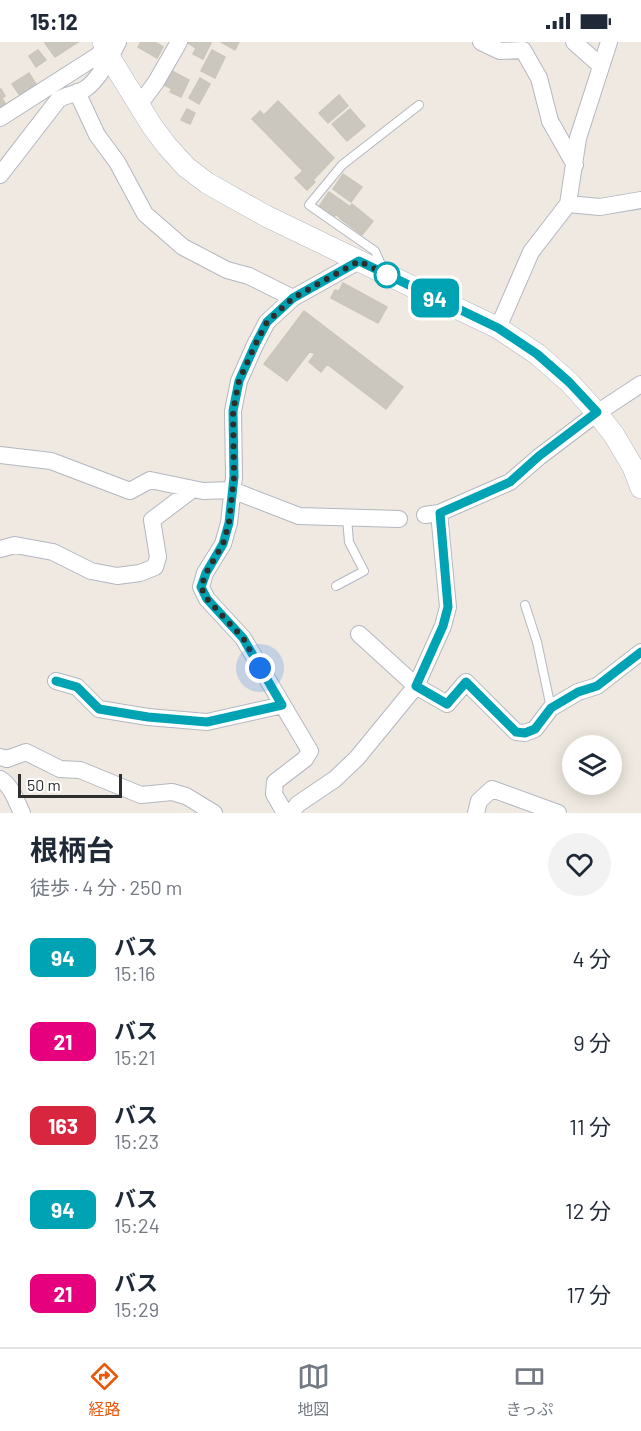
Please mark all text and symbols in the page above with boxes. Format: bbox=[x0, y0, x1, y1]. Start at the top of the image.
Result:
text: 15:12 bbox=[30, 8, 78, 34]
unlabelled marker bbox=[374, 262, 400, 288]
line badge: 94 bbox=[408, 278, 462, 318]
text: 94 bbox=[423, 286, 447, 311]
your location bbox=[245, 653, 275, 683]
map controls bbox=[562, 735, 622, 795]
button: layers bbox=[562, 735, 622, 795]
scale bar bbox=[18, 771, 122, 798]
text: 50 m bbox=[27, 775, 61, 794]
text: 根柄台 bbox=[30, 832, 114, 866]
button: heart bbox=[548, 833, 611, 896]
text: 徒歩 · 4 分 · 250 m bbox=[30, 875, 182, 899]
text: バス bbox=[114, 933, 158, 959]
text: 94 bbox=[51, 945, 75, 970]
text: 4 分 bbox=[572, 945, 611, 971]
text: 15:16 bbox=[114, 961, 155, 985]
text: バス bbox=[114, 1017, 158, 1043]
text: 21 bbox=[53, 1029, 73, 1054]
text: 9 分 bbox=[573, 1029, 611, 1055]
text: 15:21 bbox=[114, 1045, 156, 1069]
text: バス bbox=[114, 1101, 158, 1127]
text: 163 bbox=[48, 1113, 78, 1138]
text: 11 分 bbox=[569, 1113, 611, 1139]
text: 15:23 bbox=[114, 1129, 159, 1153]
text: バス bbox=[114, 1185, 158, 1211]
text: 94 bbox=[51, 1197, 75, 1222]
text: 12 分 bbox=[565, 1197, 611, 1223]
text: 15:24 bbox=[114, 1213, 160, 1237]
text: バス bbox=[114, 1269, 158, 1295]
text: 21 bbox=[53, 1281, 73, 1306]
text: 17 分 bbox=[566, 1281, 611, 1307]
text: 15:29 bbox=[114, 1297, 159, 1321]
tab: 経路 bbox=[88, 1360, 121, 1420]
tab: 地図 bbox=[297, 1360, 330, 1420]
tab: きっぷ bbox=[506, 1360, 553, 1420]

